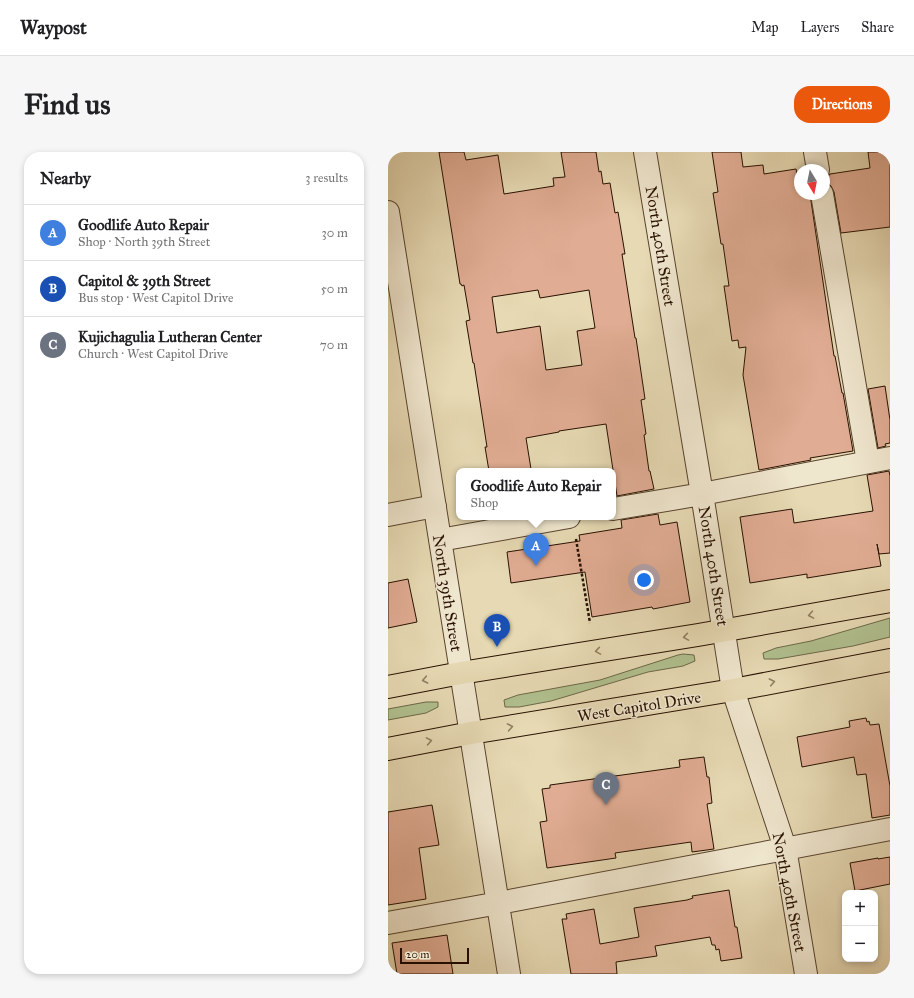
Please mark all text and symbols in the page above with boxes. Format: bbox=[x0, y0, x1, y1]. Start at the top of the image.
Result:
text: Waypost bbox=[20, 16, 87, 39]
text: Map bbox=[751, 19, 779, 36]
text: Layers bbox=[801, 19, 839, 36]
text: Share bbox=[861, 19, 894, 36]
button: Directions bbox=[794, 86, 890, 123]
text: Find us bbox=[24, 87, 110, 122]
north arrow bbox=[794, 164, 830, 200]
text: Nearby bbox=[40, 168, 91, 189]
text: 3 results bbox=[305, 170, 348, 186]
street label: North 40th Street bbox=[642, 185, 679, 308]
text: Goodlife Auto Repair bbox=[78, 216, 209, 234]
text: A bbox=[49, 225, 57, 241]
text: 30 m bbox=[322, 225, 348, 241]
text: Shop · North 39th Street bbox=[78, 234, 210, 250]
text: Capitol & 39th Street bbox=[78, 272, 210, 290]
text: B bbox=[49, 281, 57, 297]
text: 50 m bbox=[321, 281, 348, 297]
text: Bus stop · West Capitol Drive bbox=[78, 290, 233, 306]
text: Kujichagulia Lutheran Center bbox=[78, 328, 262, 346]
text: C bbox=[49, 337, 57, 353]
text: 70 m bbox=[320, 337, 348, 353]
text: Church · West Capitol Drive bbox=[78, 346, 228, 362]
popup bbox=[456, 468, 616, 520]
text: Goodlife Auto Repair bbox=[471, 477, 601, 495]
text: Shop bbox=[471, 495, 498, 511]
street label: North 40th Street bbox=[695, 505, 732, 628]
street label: North 39th Street bbox=[429, 533, 466, 653]
pin: A bbox=[523, 533, 549, 566]
your location bbox=[634, 570, 654, 590]
one-way arrow bbox=[807, 610, 814, 619]
pin: B bbox=[484, 614, 510, 647]
one-way arrow bbox=[682, 632, 689, 641]
one-way arrow bbox=[595, 646, 601, 655]
one-way arrow bbox=[422, 676, 428, 684]
one-way arrow bbox=[768, 679, 775, 687]
street label: West Capitol Drive bbox=[576, 687, 702, 726]
one-way arrow bbox=[507, 723, 513, 732]
one-way arrow bbox=[426, 738, 432, 746]
pin: C bbox=[593, 772, 619, 805]
street label: North 40th Street bbox=[769, 831, 810, 954]
map controls bbox=[842, 890, 878, 962]
button: + bbox=[842, 890, 878, 926]
button: − bbox=[842, 926, 878, 962]
scale bar bbox=[400, 946, 469, 965]
text: 20 m bbox=[406, 948, 429, 961]

